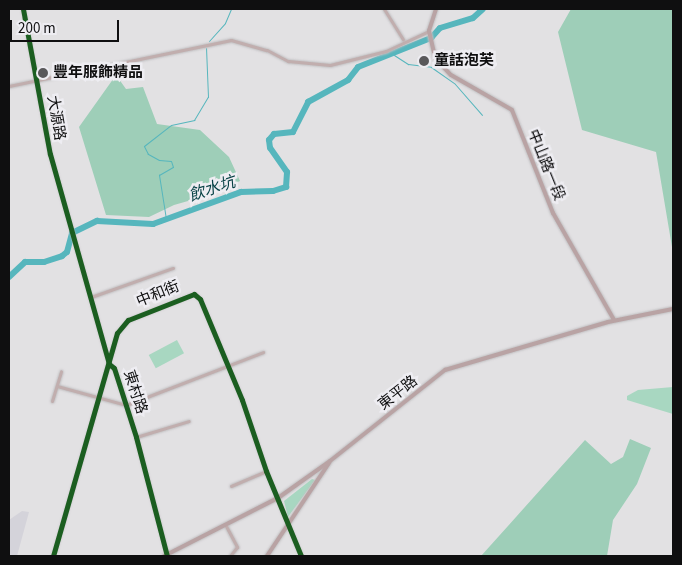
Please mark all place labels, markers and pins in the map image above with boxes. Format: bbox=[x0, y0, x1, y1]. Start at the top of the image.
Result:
place label: 童話泡芙 bbox=[434, 52, 494, 70]
marker: 童話泡芙 bbox=[418, 55, 430, 67]
place label: 豐年服飾精品 bbox=[53, 64, 143, 82]
marker: 豐年服飾精品 bbox=[37, 67, 49, 79]

